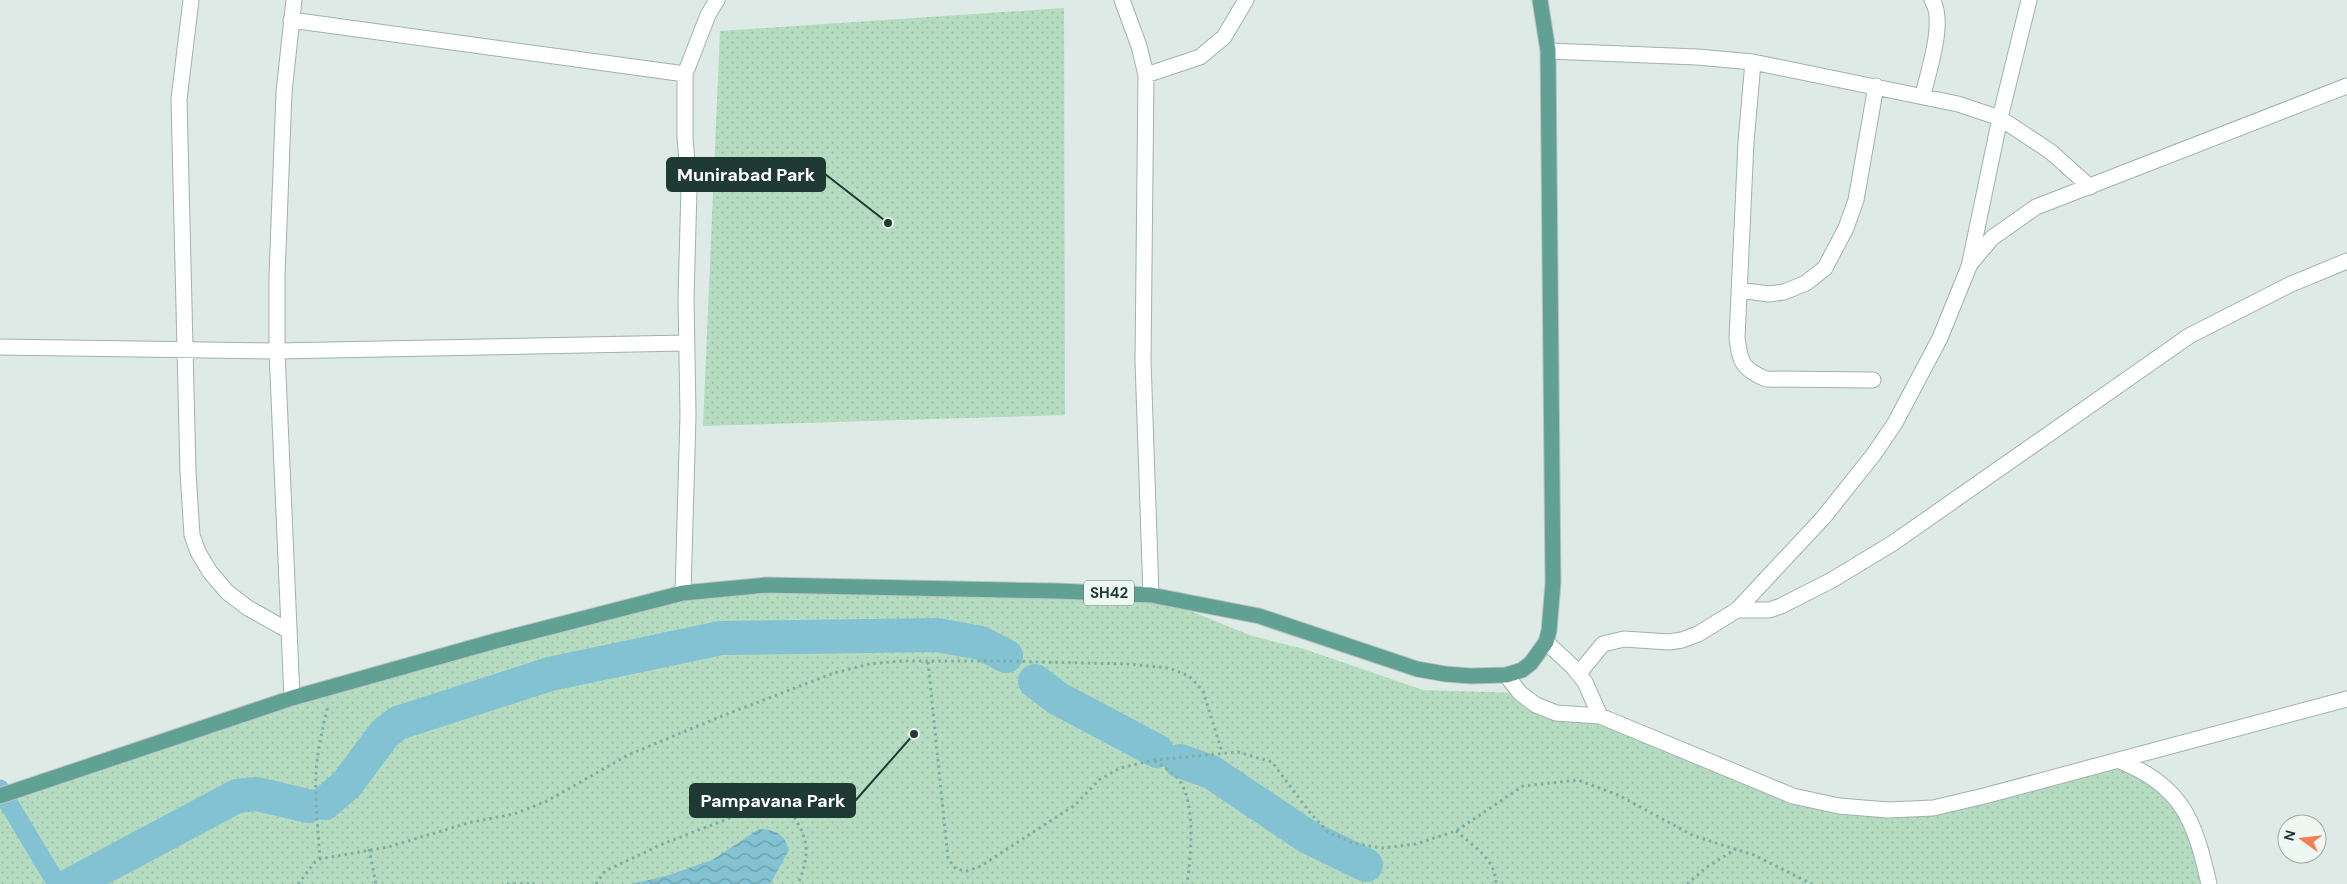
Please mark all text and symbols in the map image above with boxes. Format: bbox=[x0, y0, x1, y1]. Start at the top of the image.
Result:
callout: Munirabad Park bbox=[667, 158, 825, 191]
text: Munirabad Park bbox=[677, 163, 816, 187]
road number: SH42 bbox=[1084, 580, 1134, 606]
callout: Pampavana Park bbox=[690, 784, 855, 817]
text: Pampavana Park bbox=[701, 789, 846, 813]
north arrow bbox=[2277, 814, 2327, 864]
text: N bbox=[2279, 828, 2299, 843]

